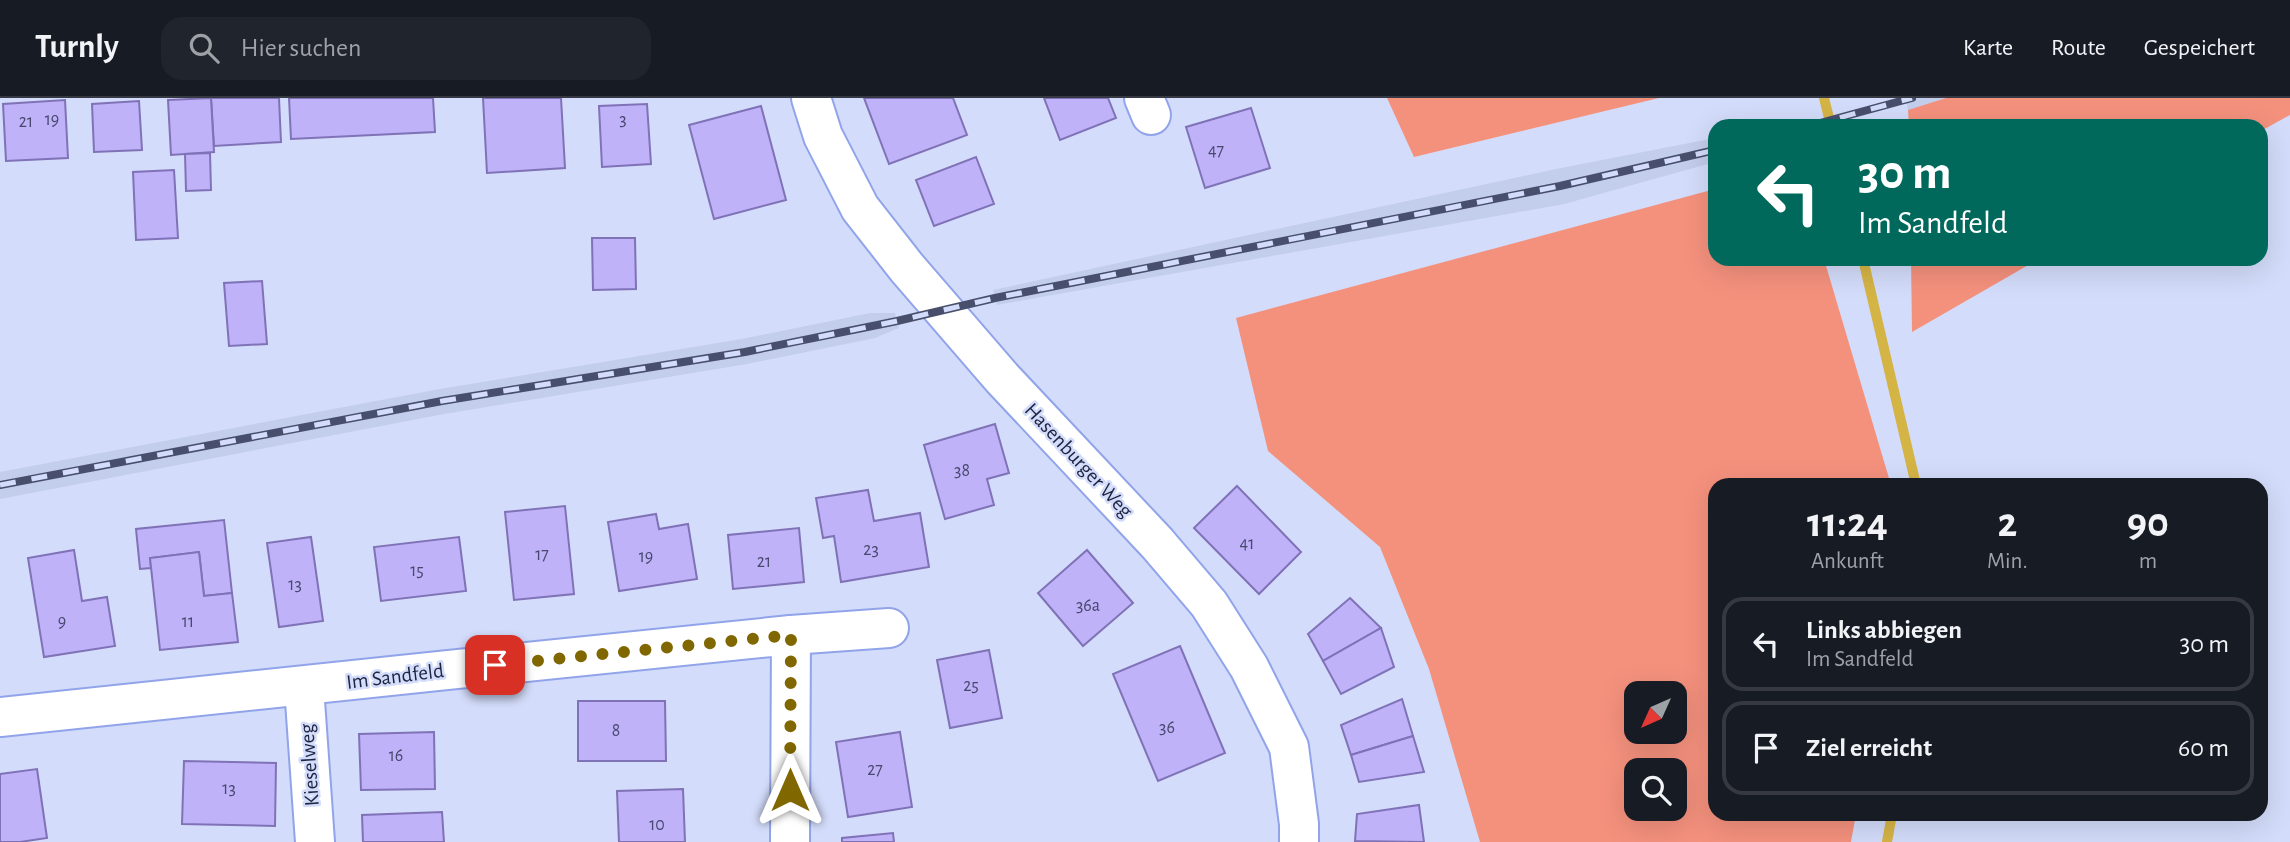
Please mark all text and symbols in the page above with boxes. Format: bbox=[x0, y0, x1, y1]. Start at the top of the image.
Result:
search box bbox=[161, 17, 651, 80]
icon: search bbox=[185, 29, 223, 67]
text: Turnly bbox=[35, 31, 119, 64]
text: Hier suchen bbox=[241, 35, 361, 61]
text: Karte bbox=[1963, 36, 2013, 60]
text: Route bbox=[2051, 36, 2106, 60]
text: Gespeichert bbox=[2144, 36, 2255, 60]
house number: 19 bbox=[45, 111, 59, 129]
house number: 3 bbox=[619, 111, 627, 129]
house number: 21 bbox=[19, 113, 33, 131]
house number: 47 bbox=[1208, 142, 1224, 160]
icon: left bbox=[1743, 147, 1834, 238]
text: 30 m bbox=[1858, 149, 1952, 198]
text: Im Sandfeld bbox=[1858, 207, 2008, 239]
street label: Hasenburger Weg bbox=[1021, 399, 1137, 522]
house number: 38 bbox=[954, 462, 970, 480]
text: 11:24 bbox=[1807, 502, 1888, 544]
text: 2 bbox=[1997, 502, 2017, 544]
text: 90 bbox=[2127, 502, 2169, 544]
house number: 41 bbox=[1240, 535, 1254, 553]
house number: 23 bbox=[863, 541, 879, 559]
house number: 17 bbox=[535, 546, 549, 564]
house number: 19 bbox=[639, 548, 653, 566]
text: Ankunft bbox=[1811, 550, 1884, 573]
text: Min. bbox=[1987, 550, 2028, 573]
text: m bbox=[2139, 550, 2157, 573]
house number: 21 bbox=[757, 553, 771, 571]
house number: 15 bbox=[410, 562, 424, 580]
house number: 13 bbox=[288, 576, 302, 594]
house number: 36a bbox=[1076, 597, 1100, 615]
house number: 9 bbox=[58, 613, 66, 631]
house number: 11 bbox=[182, 613, 194, 631]
text: Links abbiegen bbox=[1806, 617, 1962, 643]
icon: left bbox=[1747, 625, 1785, 663]
text: 30 m bbox=[2179, 631, 2229, 657]
pin bbox=[465, 635, 525, 695]
icon: arrive bbox=[476, 646, 514, 684]
text: Im Sandfeld bbox=[1806, 648, 1913, 671]
street label: Im Sandfeld bbox=[345, 660, 445, 693]
house number: 25 bbox=[963, 677, 979, 695]
north arrow bbox=[1624, 681, 1687, 744]
map controls bbox=[1624, 681, 1687, 821]
house number: 36 bbox=[1159, 719, 1175, 737]
street label: Kieselweg bbox=[296, 722, 323, 807]
house number: 8 bbox=[612, 722, 620, 740]
icon: arrive bbox=[1747, 729, 1785, 767]
text: Ziel erreicht bbox=[1806, 735, 1932, 761]
text: 60 m bbox=[2178, 735, 2229, 761]
house number: 16 bbox=[389, 747, 403, 765]
position arrow bbox=[753, 753, 827, 827]
button: search bbox=[1624, 758, 1687, 821]
house number: 27 bbox=[867, 761, 883, 779]
house number: 13 bbox=[222, 780, 236, 798]
house number: 10 bbox=[649, 816, 665, 834]

